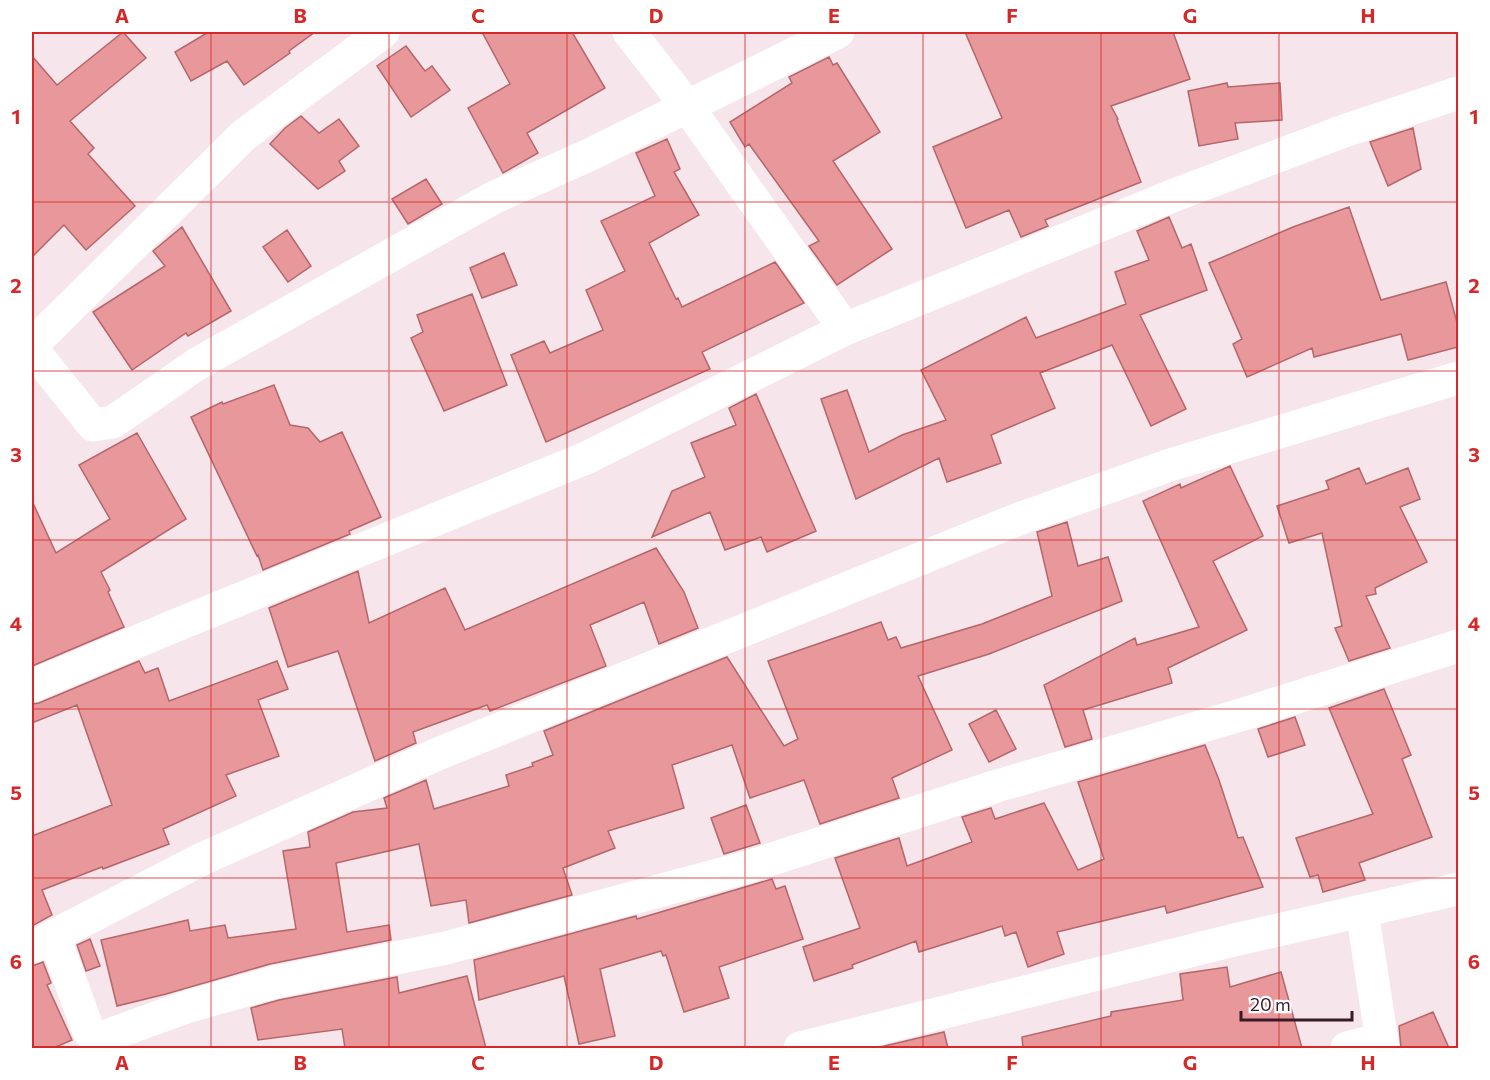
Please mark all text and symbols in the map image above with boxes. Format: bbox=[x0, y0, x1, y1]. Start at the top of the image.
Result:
text: A bbox=[115, 3, 129, 27]
text: B bbox=[293, 3, 307, 27]
text: C bbox=[471, 3, 485, 27]
text: D bbox=[649, 3, 663, 27]
text: E bbox=[828, 3, 840, 27]
text: F bbox=[1006, 3, 1018, 27]
text: G bbox=[1183, 3, 1197, 27]
text: H bbox=[1361, 3, 1376, 27]
text: 1 bbox=[11, 104, 21, 128]
text: 1 bbox=[1469, 104, 1479, 128]
text: 2 bbox=[10, 273, 22, 297]
text: 2 bbox=[1468, 273, 1480, 297]
text: 3 bbox=[10, 442, 22, 466]
text: 3 bbox=[1468, 442, 1480, 466]
text: 4 bbox=[10, 611, 22, 635]
text: 4 bbox=[1468, 611, 1480, 635]
text: 5 bbox=[10, 780, 22, 804]
text: 5 bbox=[1468, 780, 1480, 804]
text: 6 bbox=[10, 949, 22, 973]
text: 6 bbox=[1468, 949, 1480, 973]
scale bar bbox=[1241, 984, 1352, 1022]
text: 20 m bbox=[1250, 993, 1291, 1015]
text: A bbox=[115, 1050, 129, 1074]
text: B bbox=[293, 1050, 307, 1074]
text: C bbox=[471, 1050, 485, 1074]
text: D bbox=[649, 1050, 663, 1074]
text: E bbox=[828, 1050, 840, 1074]
text: F bbox=[1006, 1050, 1018, 1074]
text: G bbox=[1183, 1050, 1197, 1074]
text: H bbox=[1361, 1050, 1376, 1074]

